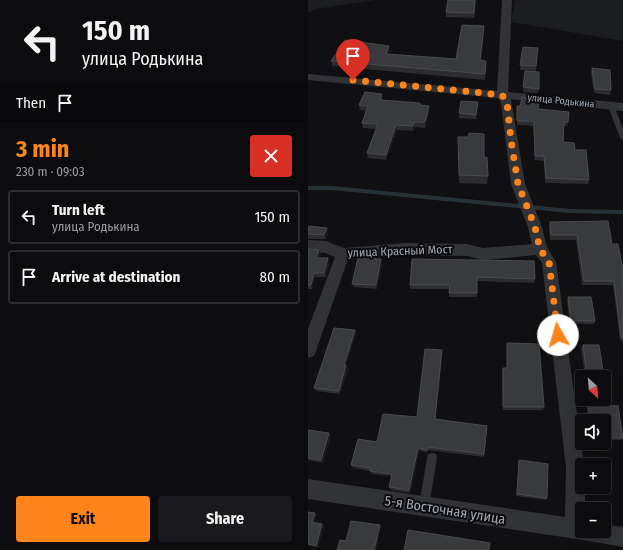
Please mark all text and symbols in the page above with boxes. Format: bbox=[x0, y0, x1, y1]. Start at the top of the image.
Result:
text: 150 m bbox=[82, 14, 150, 47]
icon: left bbox=[16, 16, 68, 68]
pin bbox=[336, 39, 370, 80]
icon: arrive bbox=[342, 45, 364, 67]
text: улица Родькина bbox=[82, 48, 203, 70]
icon: arrive bbox=[54, 92, 76, 114]
street label: улица Родькина bbox=[527, 92, 595, 111]
text: Then bbox=[16, 94, 46, 112]
text: 3 min bbox=[16, 135, 69, 163]
button: close bbox=[250, 135, 292, 177]
text: 230 m · 09:03 bbox=[16, 164, 85, 179]
text: Turn left bbox=[52, 201, 105, 219]
icon: left bbox=[18, 206, 40, 228]
text: 150 m bbox=[254, 208, 290, 226]
text: улица Родькина bbox=[52, 219, 140, 234]
street label: улица Красный Мост bbox=[347, 242, 453, 260]
icon: arrive bbox=[18, 266, 40, 288]
text: Arrive at destination bbox=[52, 268, 180, 286]
text: 80 m bbox=[260, 268, 290, 286]
position arrow bbox=[537, 314, 579, 356]
north arrow bbox=[575, 370, 611, 406]
map controls bbox=[575, 370, 611, 538]
button: sound bbox=[575, 414, 611, 450]
button: + bbox=[575, 458, 611, 494]
street label: 5-я Восточная улица bbox=[383, 492, 507, 528]
button: Exit bbox=[16, 496, 150, 542]
button: Share bbox=[158, 496, 292, 542]
button: − bbox=[575, 502, 611, 538]

